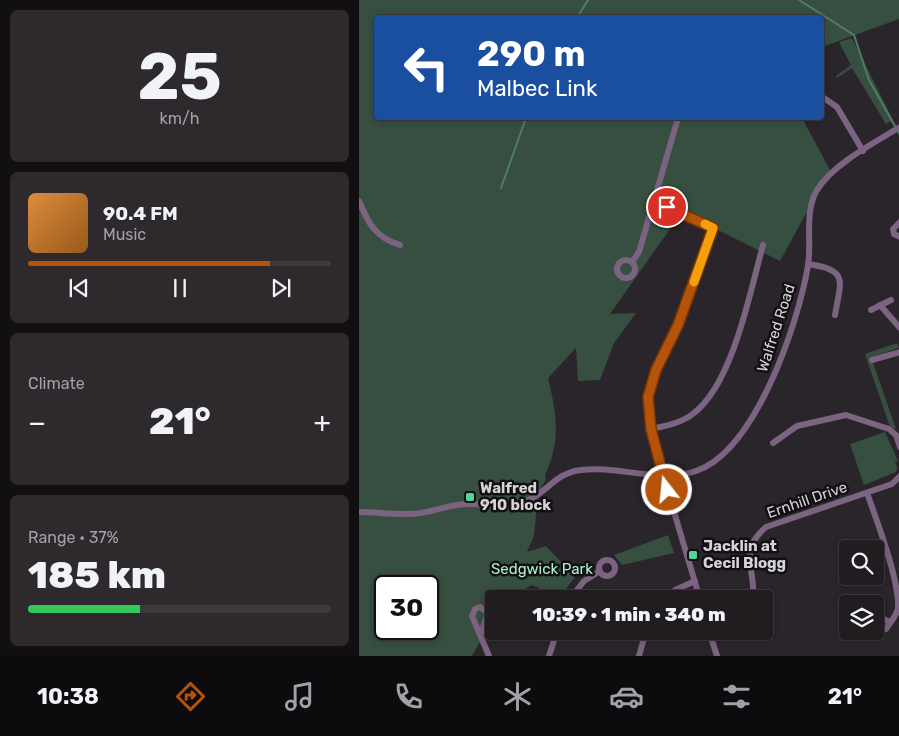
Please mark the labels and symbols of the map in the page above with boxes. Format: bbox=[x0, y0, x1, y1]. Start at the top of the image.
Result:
pin bbox=[646, 186, 688, 228]
street label: Walfred Road bbox=[753, 282, 799, 374]
position arrow bbox=[640, 463, 692, 515]
street label: Ernhill Drive bbox=[764, 478, 850, 522]
place label: Walfred 910 block bbox=[480, 479, 551, 514]
marker: Walfred 910 block bbox=[464, 491, 476, 503]
place label: Jacklin at Cecil Blogg bbox=[703, 537, 786, 572]
marker: Jacklin at Cecil Blogg bbox=[687, 549, 699, 561]
park label: Sedgwick Park bbox=[491, 560, 593, 578]
speed limit sign: 30 bbox=[374, 575, 439, 640]

